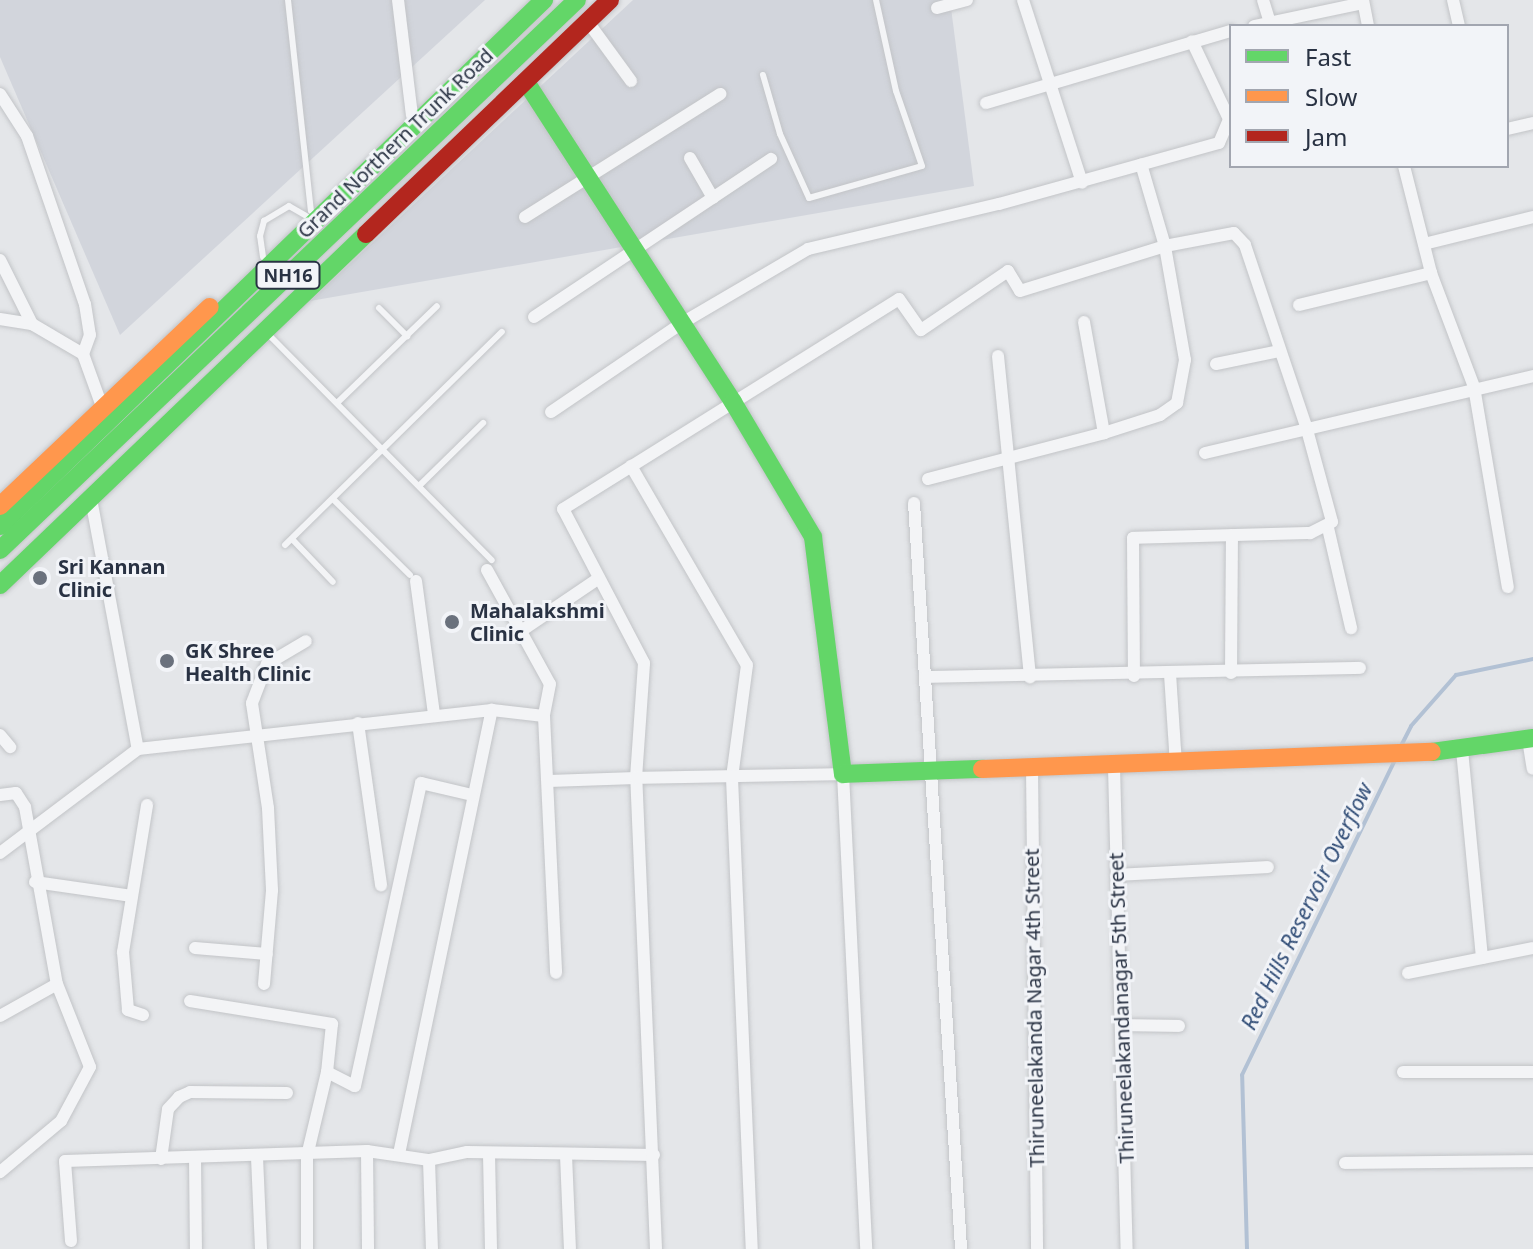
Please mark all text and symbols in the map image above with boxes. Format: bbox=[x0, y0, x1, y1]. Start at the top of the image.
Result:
legend bbox=[1229, 24, 1509, 168]
text: Fast bbox=[1305, 40, 1351, 73]
street label: Grand Northern Trunk Road bbox=[292, 43, 498, 243]
text: Slow bbox=[1305, 80, 1357, 113]
text: Jam bbox=[1305, 120, 1347, 153]
road number: NH16 bbox=[254, 261, 322, 289]
place label: Sri Kannan Clinic bbox=[58, 554, 165, 601]
marker: Sri Kannan Clinic bbox=[29, 567, 51, 589]
place label: Mahalakshmi Clinic bbox=[470, 598, 605, 645]
marker: Mahalakshmi Clinic bbox=[441, 611, 463, 633]
place label: GK Shree Health Clinic bbox=[185, 638, 311, 685]
marker: GK Shree Health Clinic bbox=[156, 650, 178, 672]
water label: Red Hills Reservoir Overflow bbox=[1235, 778, 1377, 1034]
street label: Thiruneelakanda Nagar 4th Street bbox=[1019, 848, 1049, 1168]
street label: Thiruneelakandanagar 5th Street bbox=[1104, 852, 1138, 1164]

